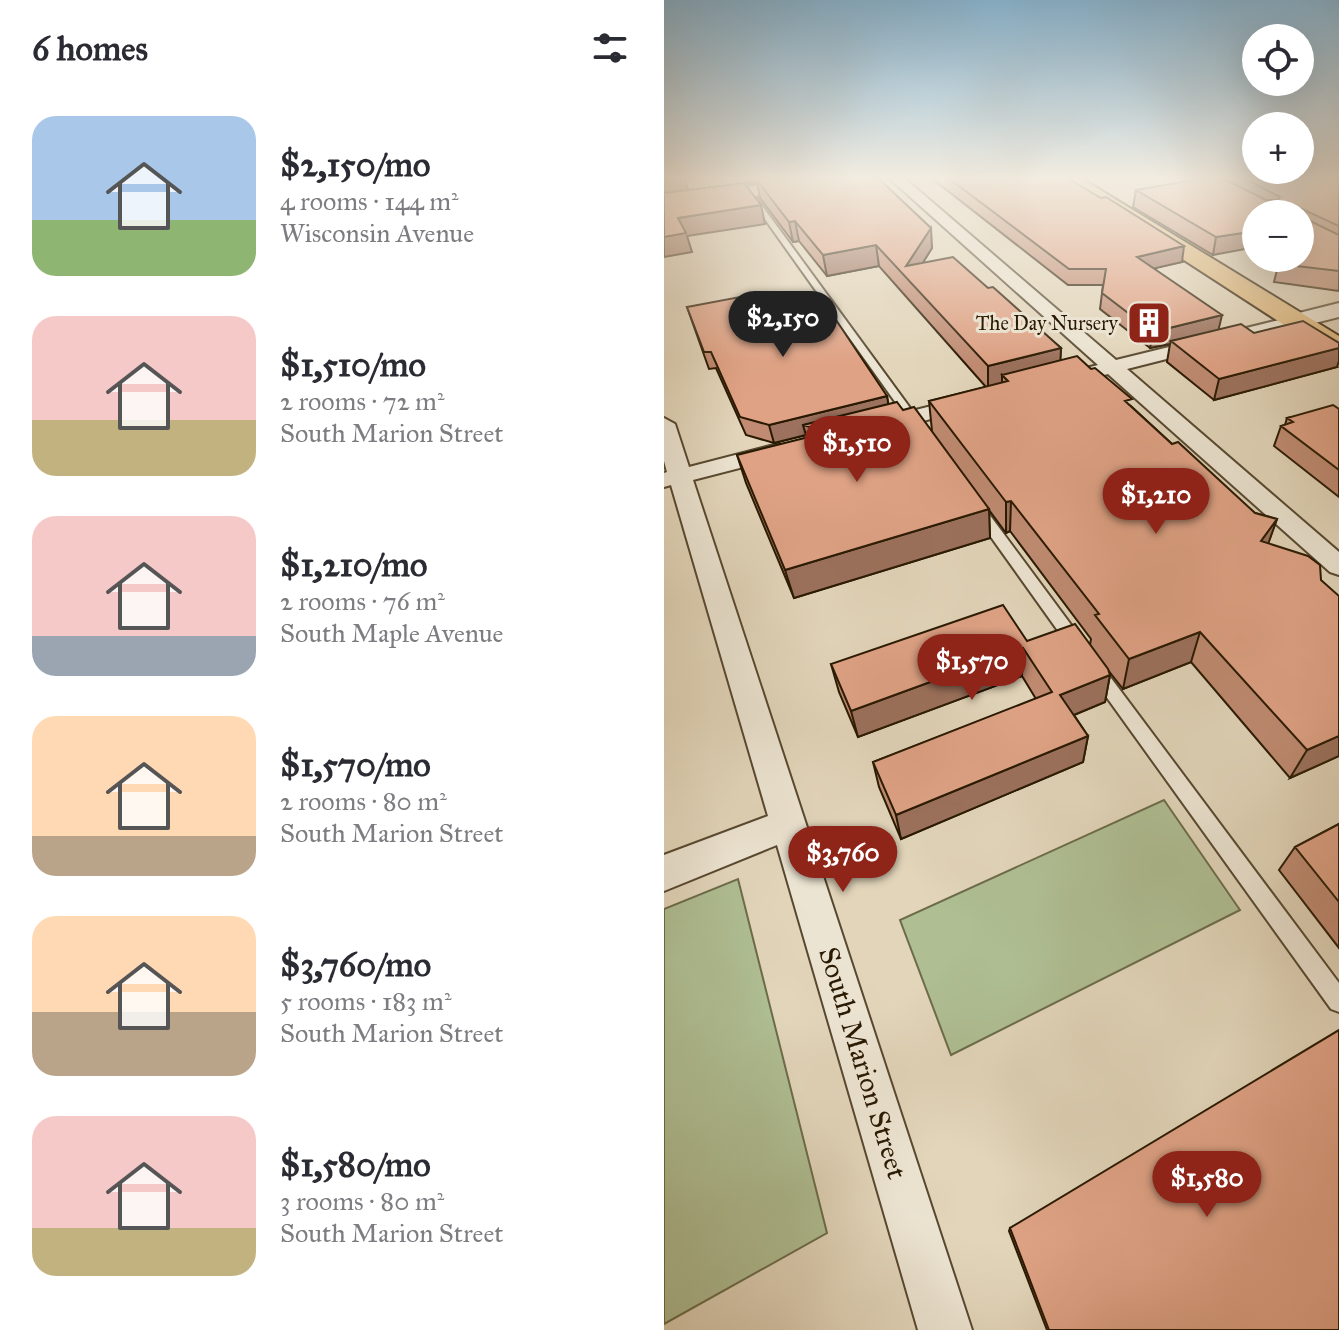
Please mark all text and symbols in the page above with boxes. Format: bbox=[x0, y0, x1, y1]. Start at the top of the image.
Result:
map controls bbox=[1242, 24, 1314, 272]
button: locate bbox=[1242, 24, 1314, 96]
icon: filters bbox=[588, 26, 632, 70]
text: 6 homes bbox=[32, 28, 148, 69]
button: + bbox=[1242, 112, 1314, 184]
text: $2,150/mo bbox=[280, 144, 430, 185]
icon: home bbox=[96, 148, 192, 244]
text: 4 rooms · 144 m² bbox=[280, 185, 459, 217]
button: − bbox=[1242, 200, 1314, 272]
text: Wisconsin Avenue bbox=[280, 217, 474, 249]
pin: $2,150 bbox=[718, 291, 848, 359]
building icon: The Day Nursery bbox=[1125, 299, 1173, 347]
text: $2,150 bbox=[747, 301, 820, 333]
place label: The Day Nursery bbox=[976, 311, 1119, 335]
text: $1,510/mo bbox=[280, 344, 426, 385]
icon: home bbox=[96, 348, 192, 444]
text: 2 rooms · 72 m² bbox=[280, 385, 444, 417]
pin: $1,510 bbox=[792, 416, 922, 484]
text: South Marion Street bbox=[280, 417, 503, 449]
text: $1,510 bbox=[822, 426, 892, 458]
pin: $1,210 bbox=[1091, 468, 1221, 536]
text: $1,210 bbox=[1121, 478, 1191, 510]
text: $1,210/mo bbox=[280, 544, 427, 585]
icon: home bbox=[96, 548, 192, 644]
text: 2 rooms · 76 m² bbox=[280, 585, 445, 617]
text: South Maple Avenue bbox=[280, 617, 503, 649]
pin: $1,570 bbox=[907, 634, 1037, 702]
text: $1,570 bbox=[935, 644, 1009, 676]
text: $1,570/mo bbox=[280, 744, 431, 785]
icon: home bbox=[96, 748, 192, 844]
text: 2 rooms · 80 m² bbox=[280, 785, 447, 817]
text: South Marion Street bbox=[280, 817, 503, 849]
pin: $3,760 bbox=[778, 826, 908, 894]
text: $3,760 bbox=[806, 836, 880, 868]
street label: South Marion Street bbox=[811, 943, 915, 1183]
text: $3,760/mo bbox=[280, 944, 431, 985]
icon: home bbox=[96, 948, 192, 1044]
text: 5 rooms · 183 m² bbox=[280, 985, 452, 1017]
text: South Marion Street bbox=[280, 1017, 503, 1049]
text: $1,580/mo bbox=[280, 1144, 431, 1185]
icon: home bbox=[96, 1148, 192, 1244]
pin: $1,580 bbox=[1142, 1151, 1272, 1219]
text: $1,580 bbox=[1170, 1161, 1244, 1193]
text: 3 rooms · 80 m² bbox=[280, 1185, 444, 1217]
text: South Marion Street bbox=[280, 1217, 503, 1249]

